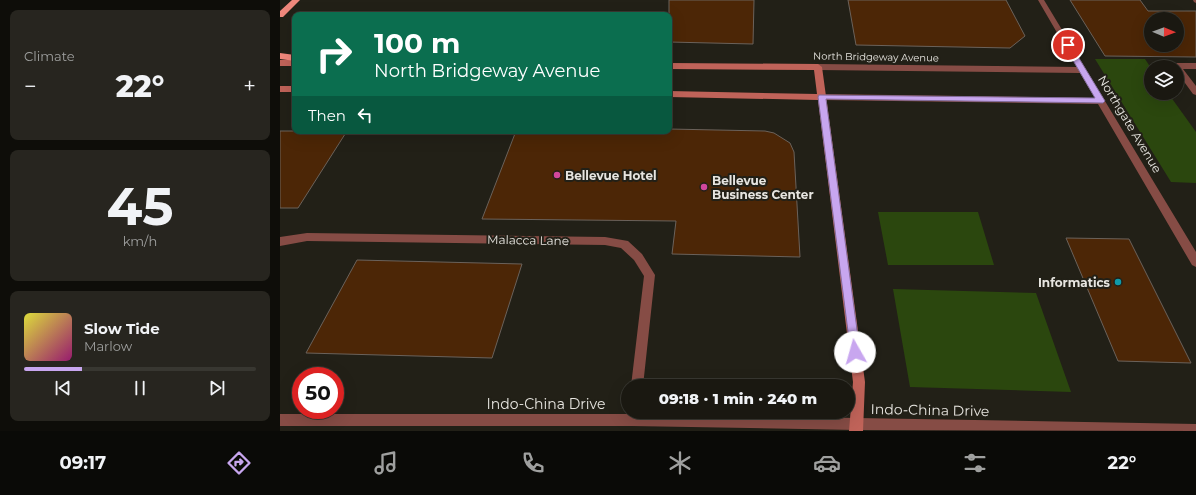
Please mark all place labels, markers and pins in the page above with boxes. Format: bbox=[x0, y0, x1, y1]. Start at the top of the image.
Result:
pin bbox=[1051, 28, 1085, 62]
place label: Bellevue Hotel bbox=[565, 168, 657, 183]
marker: Bellevue Hotel bbox=[552, 170, 562, 180]
place label: Bellevue Business Center bbox=[712, 173, 814, 202]
marker: Bellevue Business Center bbox=[699, 182, 709, 192]
place label: Informatics bbox=[1038, 275, 1111, 290]
marker: Informatics bbox=[1113, 277, 1123, 287]

